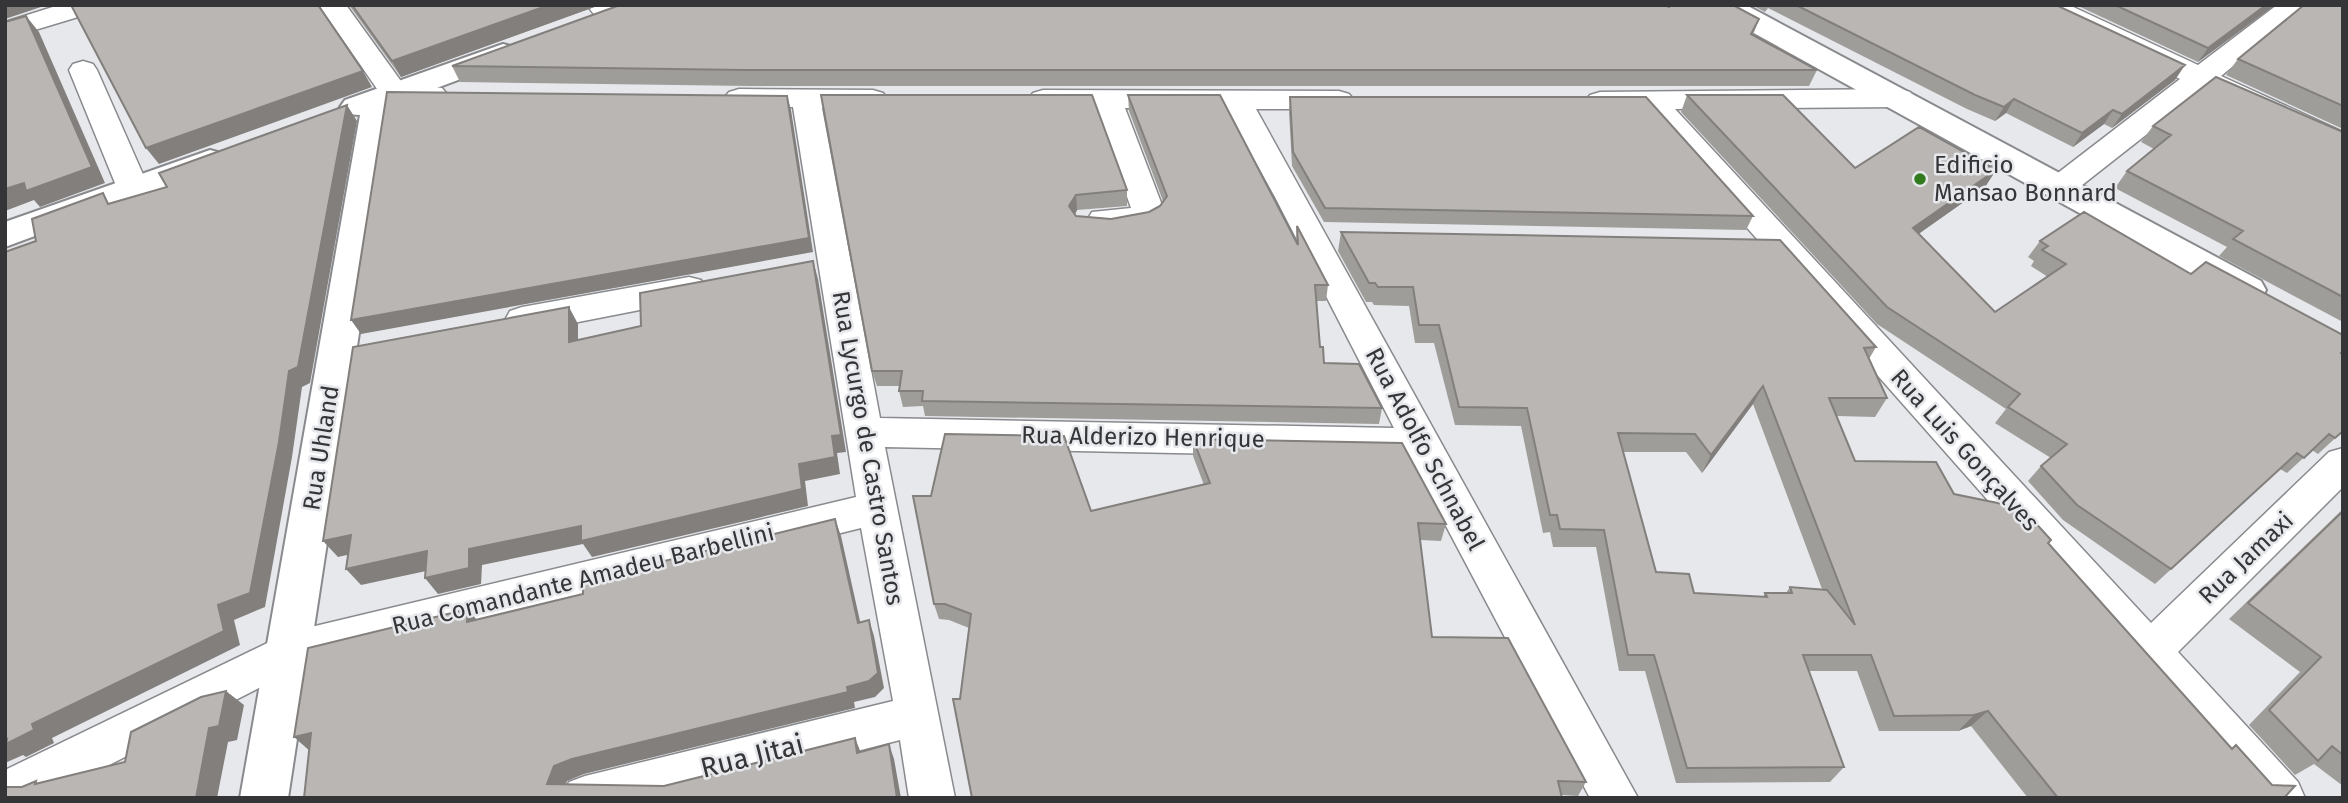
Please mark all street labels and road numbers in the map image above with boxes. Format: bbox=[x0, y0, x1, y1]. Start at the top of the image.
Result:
street label: Rua Lycurgo de Castro Santos bbox=[827, 289, 909, 607]
street label: Rua Adolfo Schnabel bbox=[1360, 343, 1490, 555]
street label: Rua Luis Gonçalves bbox=[1885, 363, 2045, 537]
street label: Rua Uhland bbox=[297, 383, 345, 513]
street label: Rua Alderizo Henrique bbox=[1021, 421, 1265, 453]
street label: Rua Jamaxi bbox=[2193, 506, 2299, 610]
street label: Rua Comandante Amadeu Barbellini bbox=[389, 518, 777, 640]
street label: Rua Jitai bbox=[697, 727, 807, 785]

